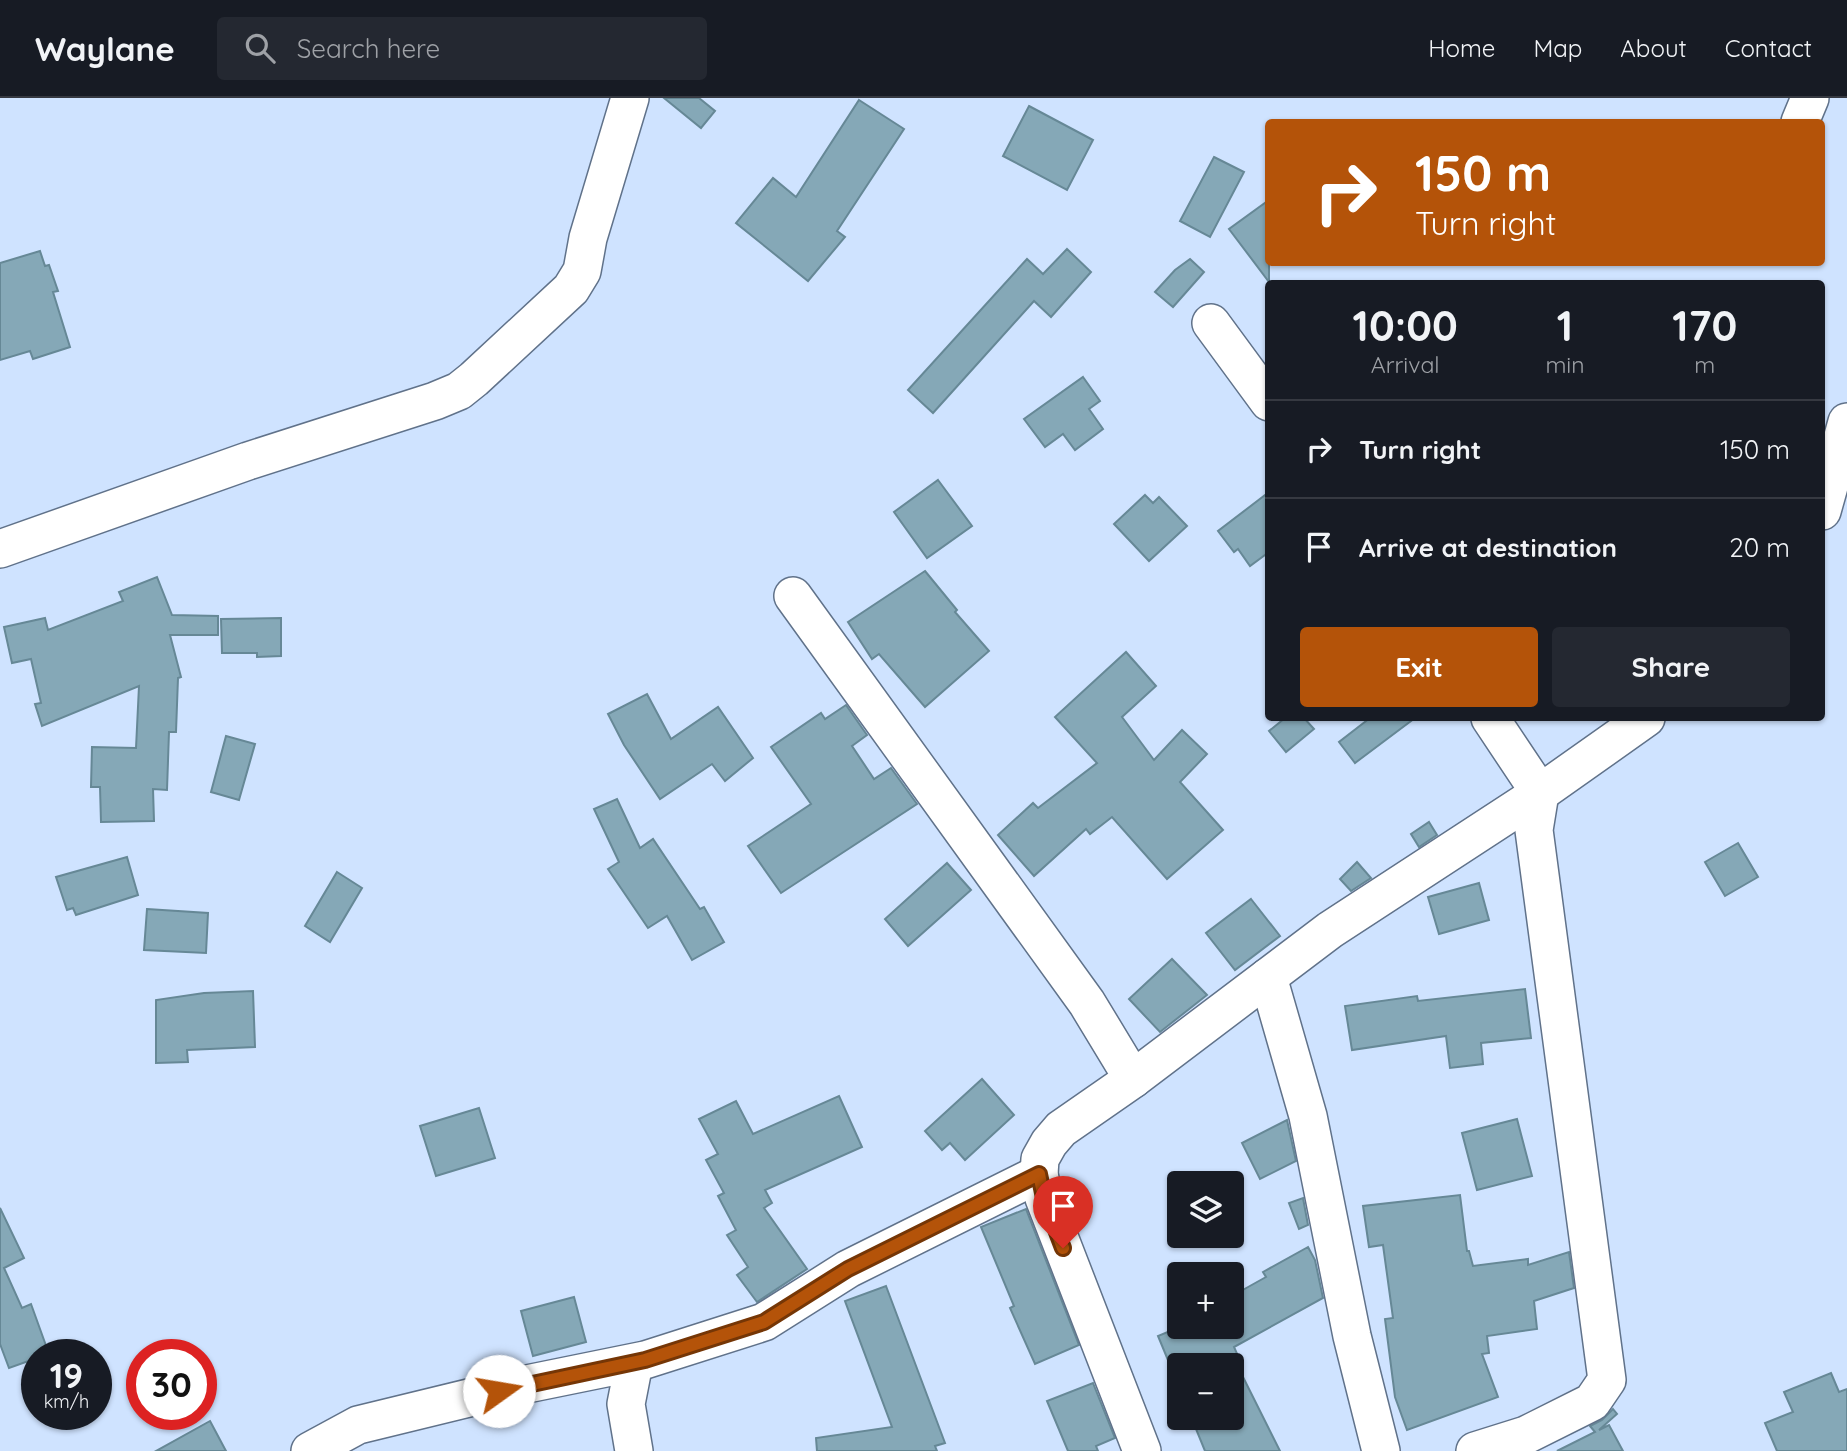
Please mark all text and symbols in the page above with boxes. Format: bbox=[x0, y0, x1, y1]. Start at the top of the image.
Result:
search box bbox=[217, 17, 707, 80]
text: Waylane bbox=[35, 28, 175, 69]
icon: search bbox=[241, 29, 279, 67]
text: Search here bbox=[297, 32, 440, 65]
text: Home bbox=[1428, 33, 1495, 63]
text: Map bbox=[1533, 33, 1582, 63]
text: About bbox=[1620, 33, 1687, 63]
text: Contact bbox=[1725, 33, 1812, 63]
text: 150 m bbox=[1415, 142, 1551, 203]
icon: right bbox=[1300, 147, 1391, 238]
text: Turn right bbox=[1415, 203, 1556, 243]
text: 10:00 bbox=[1353, 299, 1458, 352]
text: 1 bbox=[1557, 299, 1573, 352]
text: 170 bbox=[1672, 299, 1737, 352]
text: Arrival bbox=[1371, 350, 1440, 379]
text: min bbox=[1545, 350, 1585, 379]
text: m bbox=[1694, 350, 1715, 379]
icon: right bbox=[1300, 430, 1338, 468]
text: Turn right bbox=[1359, 433, 1481, 466]
text: 150 m bbox=[1720, 433, 1790, 466]
icon: arrive bbox=[1300, 528, 1338, 566]
text: Arrive at destination bbox=[1359, 531, 1617, 564]
text: 20 m bbox=[1729, 531, 1790, 564]
button: Exit bbox=[1300, 627, 1538, 707]
button: Share bbox=[1552, 627, 1790, 707]
map controls bbox=[1167, 1171, 1244, 1430]
button: layers bbox=[1167, 1171, 1244, 1248]
pin bbox=[1033, 1176, 1093, 1248]
icon: arrive bbox=[1044, 1187, 1082, 1225]
button: + bbox=[1167, 1262, 1244, 1339]
speed limit sign: 30 bbox=[126, 1339, 217, 1430]
text: 19 bbox=[50, 1353, 83, 1397]
button: − bbox=[1167, 1353, 1244, 1430]
position arrow bbox=[462, 1354, 536, 1428]
text: km/h bbox=[44, 1390, 89, 1413]

